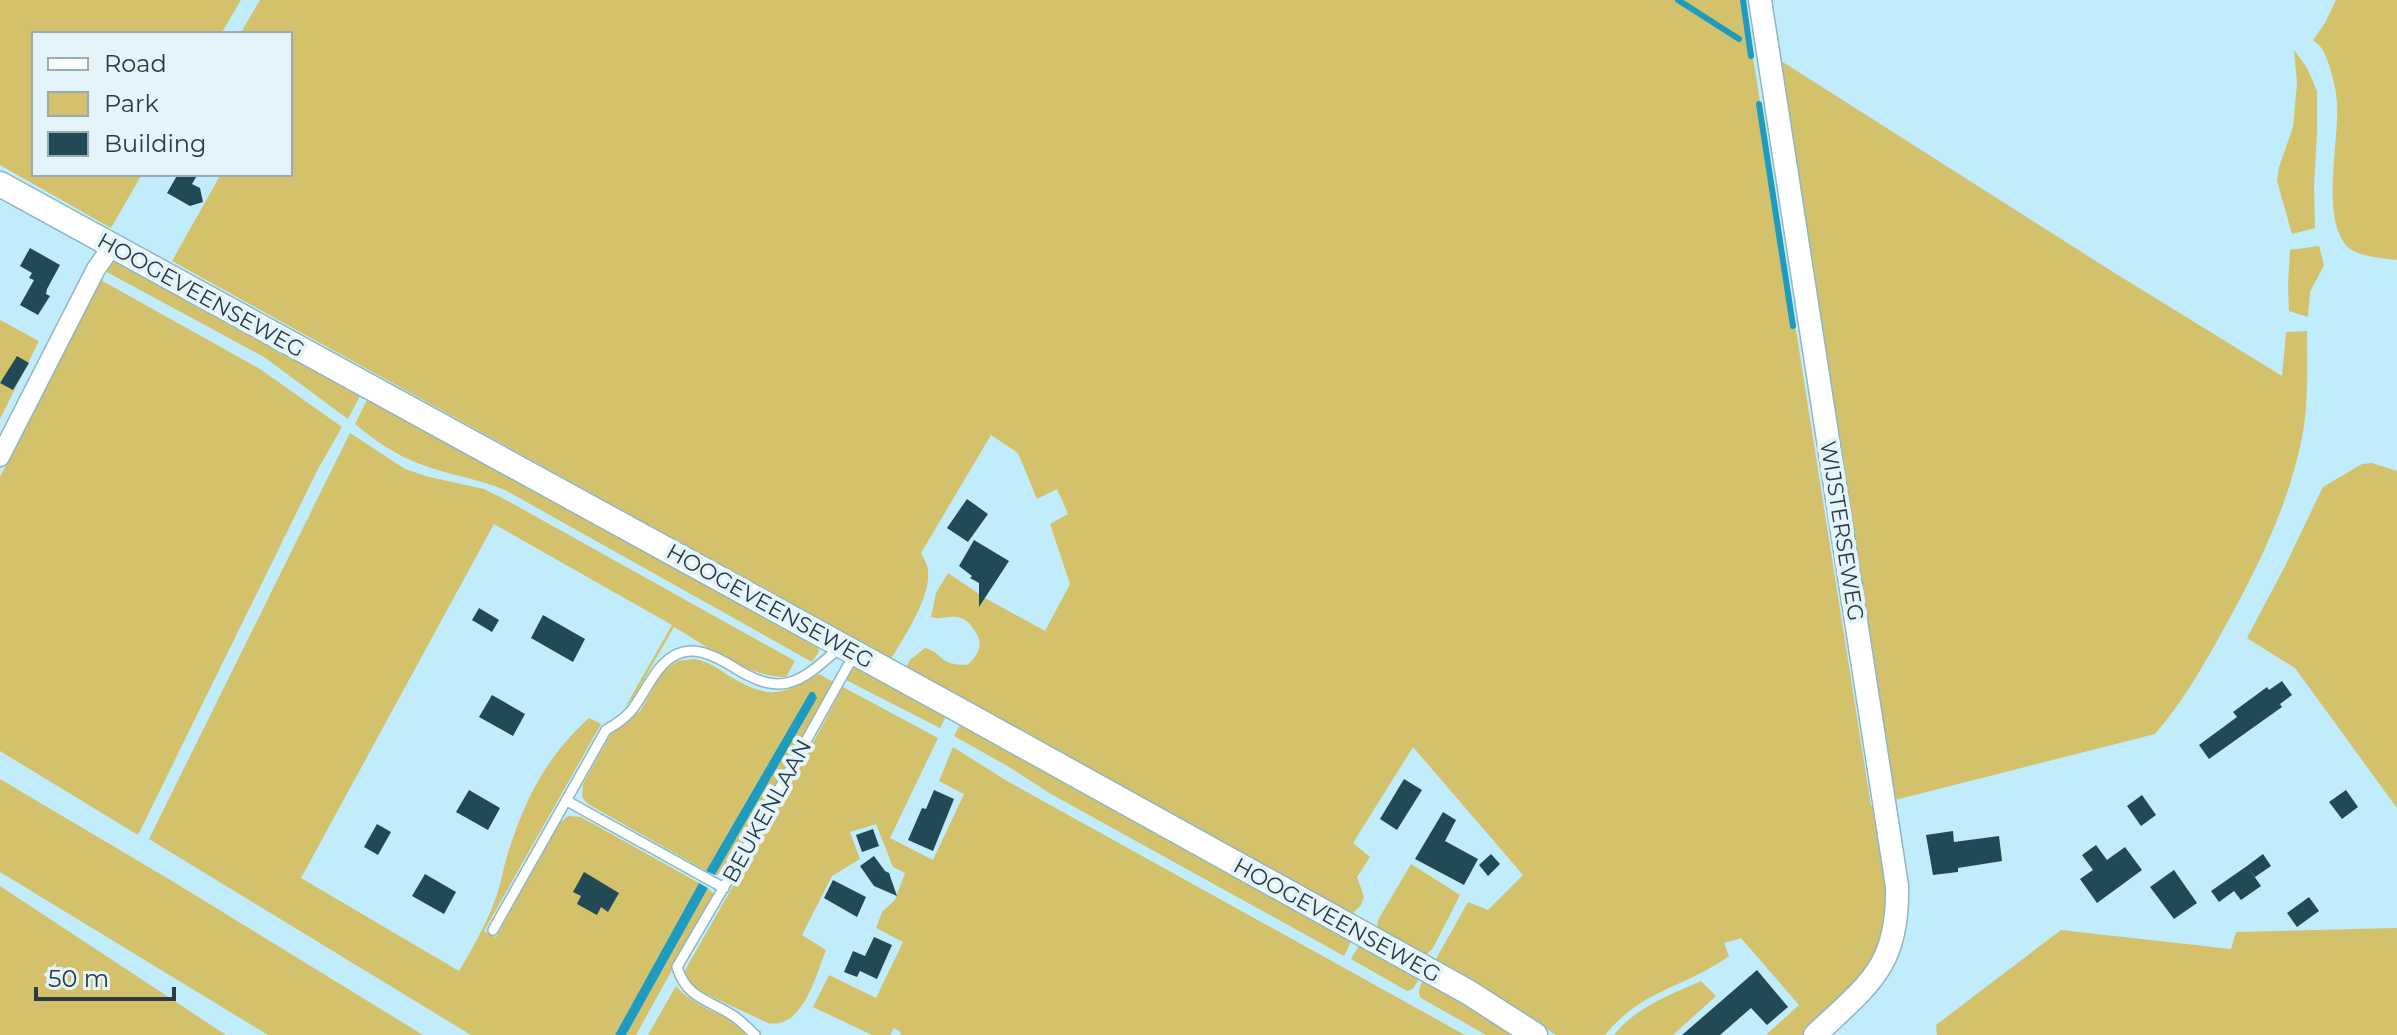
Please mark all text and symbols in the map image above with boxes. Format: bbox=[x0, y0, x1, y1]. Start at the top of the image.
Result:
legend bbox=[32, 32, 292, 176]
text: Road bbox=[104, 49, 167, 78]
text: Park bbox=[104, 89, 159, 118]
text: Building bbox=[104, 129, 207, 158]
street label: HOOGEVEENSEWEG bbox=[93, 227, 309, 363]
street label: WIJSTERSEWEG bbox=[1814, 439, 1870, 623]
street label: HOOGEVEENSEWEG bbox=[662, 538, 878, 674]
street label: BEUKENLAAN bbox=[717, 735, 817, 887]
street label: HOOGEVEENSEWEG bbox=[1229, 852, 1445, 988]
scale bar bbox=[36, 951, 174, 1001]
text: 50 m bbox=[48, 964, 109, 993]

